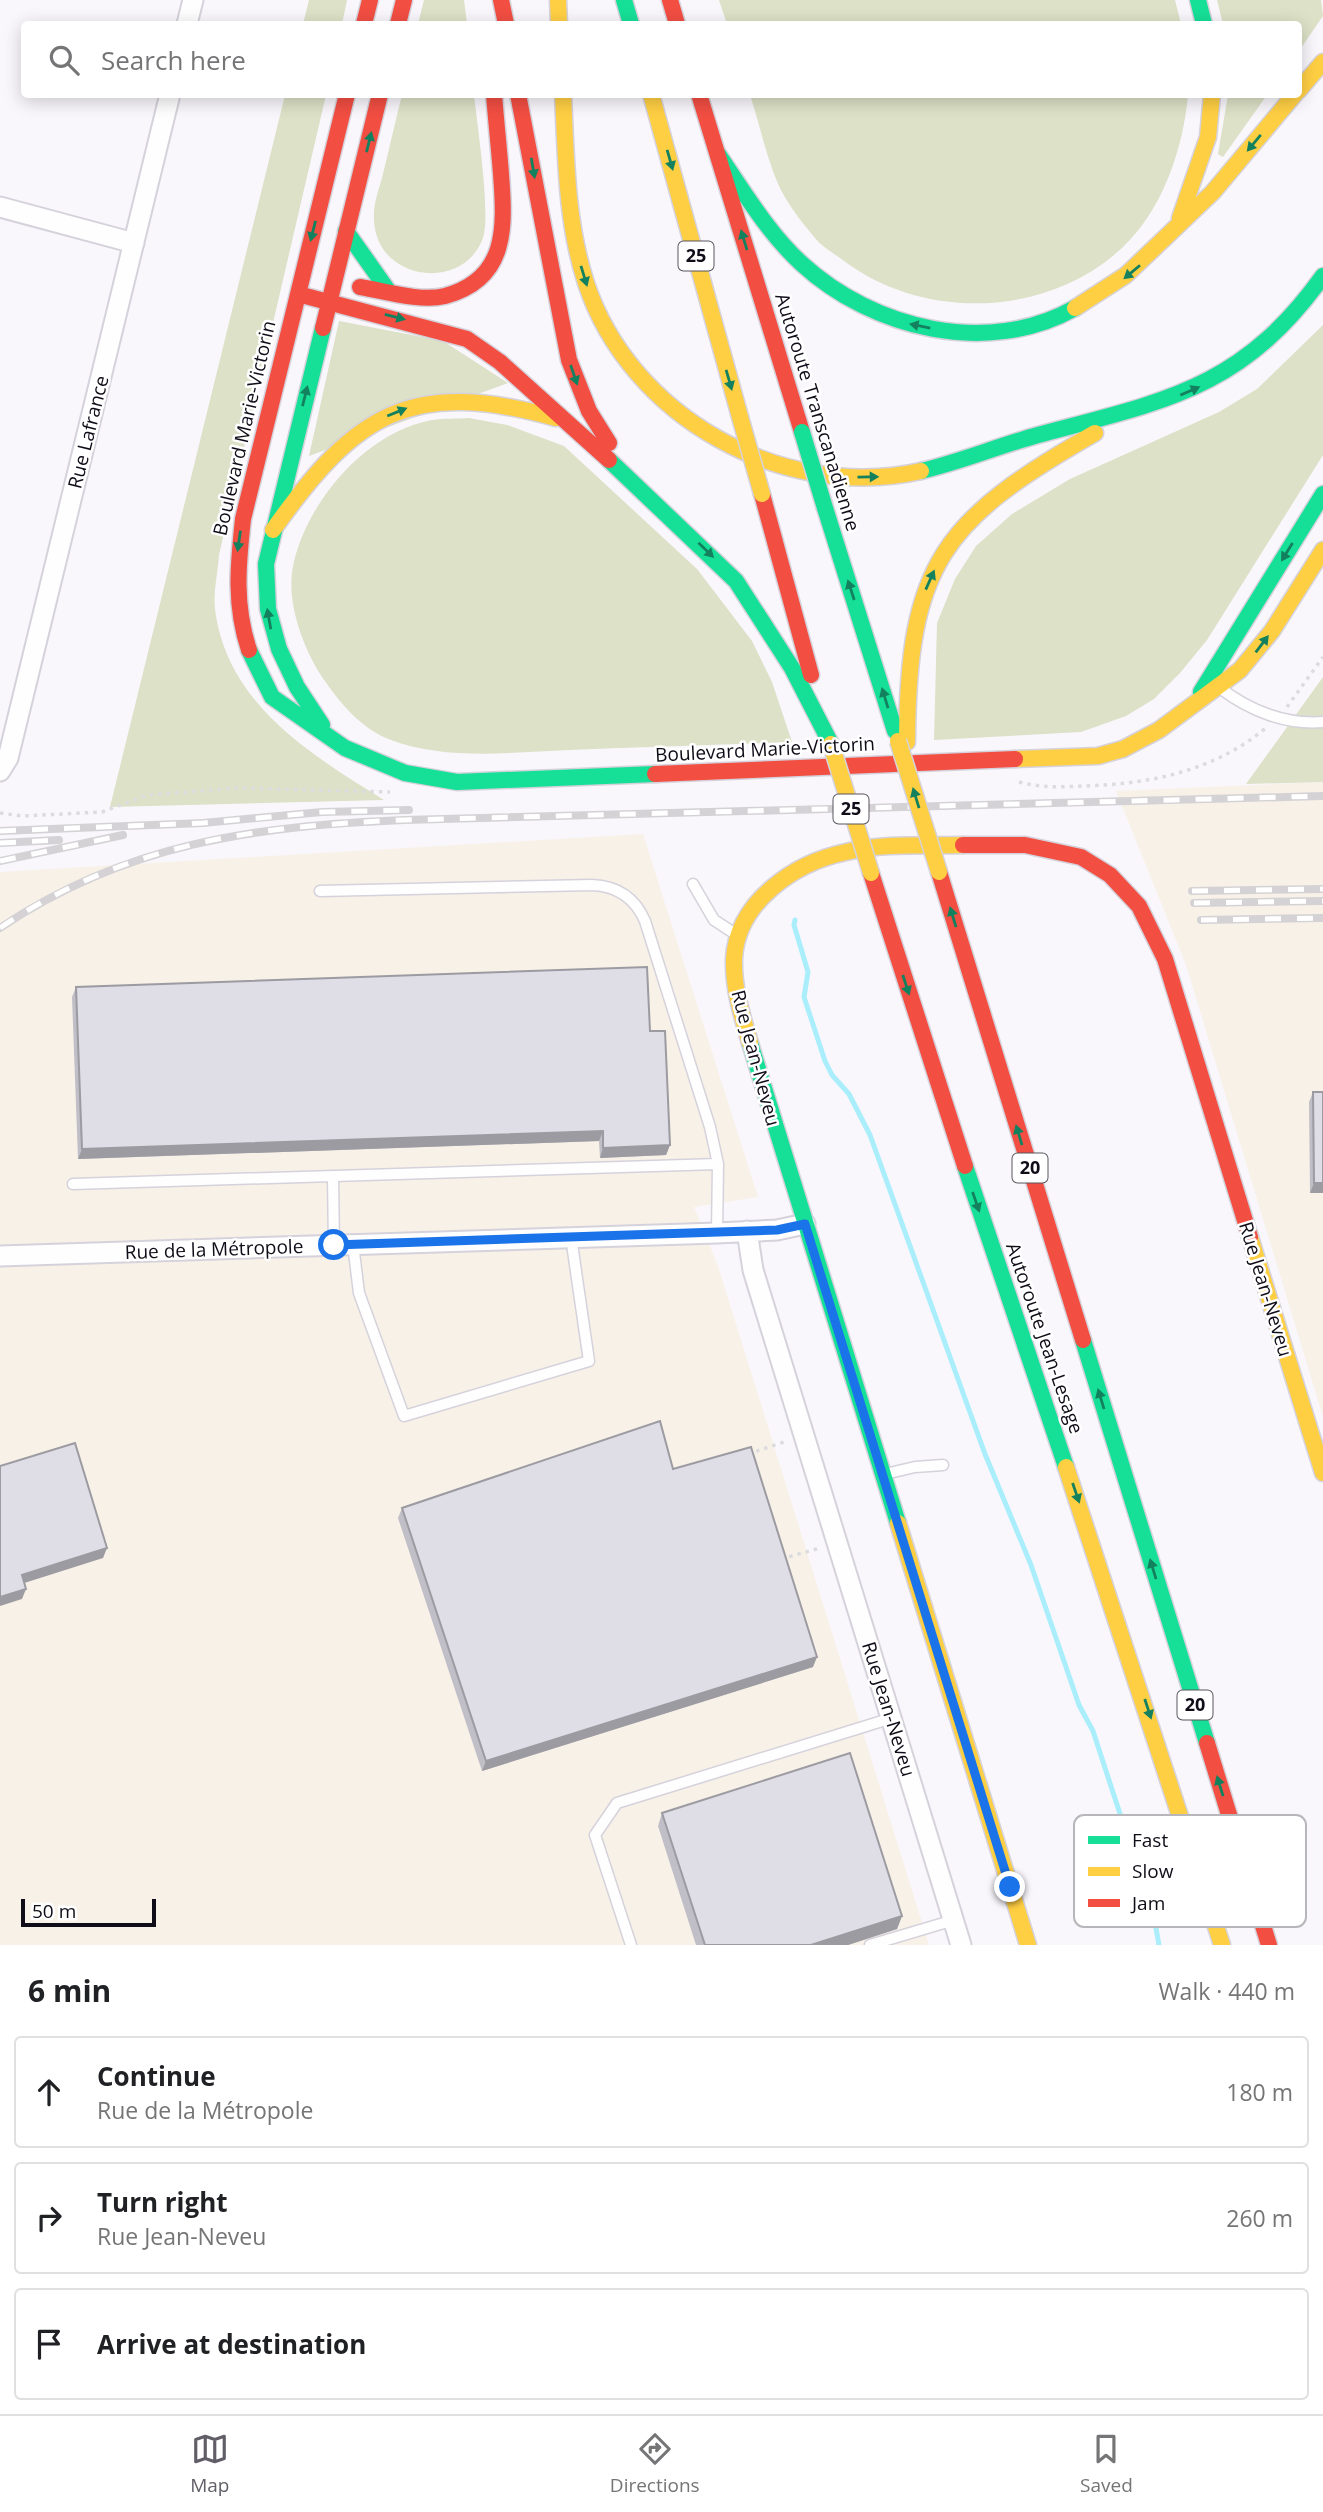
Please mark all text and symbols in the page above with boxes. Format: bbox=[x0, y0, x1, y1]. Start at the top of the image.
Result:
search box bbox=[21, 21, 1302, 98]
icon: search bbox=[45, 41, 83, 79]
text: Search here bbox=[101, 42, 246, 78]
one-way arrow bbox=[364, 131, 375, 153]
one-way arrow bbox=[1247, 135, 1262, 152]
one-way arrow bbox=[665, 149, 676, 171]
one-way arrow bbox=[527, 157, 538, 179]
one-way arrow bbox=[307, 220, 318, 242]
one-way arrow bbox=[739, 229, 749, 250]
road number: 25 bbox=[678, 242, 714, 270]
one-way arrow bbox=[1123, 264, 1141, 279]
one-way arrow bbox=[579, 266, 589, 287]
street label: Autoroute Transcanadienne bbox=[769, 290, 867, 534]
one-way arrow bbox=[384, 312, 406, 323]
street label: Boulevard Marie-Victorin bbox=[207, 318, 281, 538]
one-way arrow bbox=[909, 321, 931, 332]
one-way arrow bbox=[569, 365, 580, 386]
one-way arrow bbox=[725, 369, 735, 390]
street label: Rue Lafrance bbox=[61, 373, 115, 491]
one-way arrow bbox=[300, 385, 311, 407]
one-way arrow bbox=[1179, 385, 1200, 396]
one-way arrow bbox=[386, 407, 407, 418]
one-way arrow bbox=[857, 471, 879, 482]
one-way arrow bbox=[233, 530, 244, 552]
one-way arrow bbox=[697, 541, 714, 557]
one-way arrow bbox=[1281, 543, 1294, 562]
one-way arrow bbox=[924, 570, 936, 590]
one-way arrow bbox=[846, 580, 856, 601]
one-way arrow bbox=[263, 608, 274, 630]
one-way arrow bbox=[1255, 635, 1270, 653]
one-way arrow bbox=[880, 687, 890, 708]
street label: Boulevard Marie-Victorin bbox=[655, 730, 875, 768]
one-way arrow bbox=[910, 787, 921, 808]
road number: 25 bbox=[834, 794, 868, 824]
one-way arrow bbox=[947, 906, 957, 927]
one-way arrow bbox=[901, 975, 911, 996]
street label: Rue Jean-Neveu bbox=[725, 987, 787, 1129]
one-way arrow bbox=[1014, 1124, 1024, 1145]
road number: 20 bbox=[1012, 1154, 1048, 1182]
one-way arrow bbox=[971, 1192, 982, 1213]
street label: Rue Jean-Neveu bbox=[1233, 1218, 1299, 1360]
route start bbox=[318, 1229, 349, 1260]
street label: Rue de la Métropole bbox=[124, 1233, 304, 1265]
street label: Autoroute Jean-Lesage bbox=[1000, 1239, 1090, 1437]
one-way arrow bbox=[1095, 1388, 1105, 1409]
one-way arrow bbox=[1071, 1483, 1082, 1504]
one-way arrow bbox=[1147, 1558, 1157, 1579]
street label: Rue Jean-Neveu bbox=[856, 1638, 922, 1780]
road number: 20 bbox=[1178, 1690, 1212, 1720]
one-way arrow bbox=[1143, 1698, 1154, 1719]
one-way arrow bbox=[1214, 1775, 1224, 1796]
legend bbox=[1074, 1815, 1306, 1927]
text: Fast bbox=[1132, 1827, 1168, 1853]
text: Slow bbox=[1132, 1858, 1174, 1884]
route end bbox=[994, 1871, 1025, 1902]
text: Jam bbox=[1130, 1890, 1165, 1916]
scale bar bbox=[21, 1896, 156, 1928]
text: 50 m bbox=[32, 1898, 76, 1924]
text: 6 min bbox=[28, 1970, 111, 2011]
text: Walk · 440 m bbox=[1158, 1975, 1295, 2007]
text: Continue bbox=[97, 2058, 216, 2094]
icon: ahead bbox=[30, 2073, 68, 2111]
text: 180 m bbox=[1226, 2076, 1293, 2108]
text: Rue de la Métropole bbox=[97, 2094, 313, 2126]
text: Turn right bbox=[97, 2184, 228, 2220]
icon: right bbox=[30, 2199, 68, 2237]
text: 260 m bbox=[1226, 2202, 1293, 2234]
text: Rue Jean-Neveu bbox=[97, 2220, 266, 2252]
icon: arrive bbox=[30, 2325, 68, 2363]
text: Arrive at destination bbox=[97, 2326, 366, 2362]
tab: Map bbox=[190, 2430, 229, 2498]
tab: Directions bbox=[610, 2430, 700, 2498]
tab: Saved bbox=[1080, 2430, 1133, 2498]

